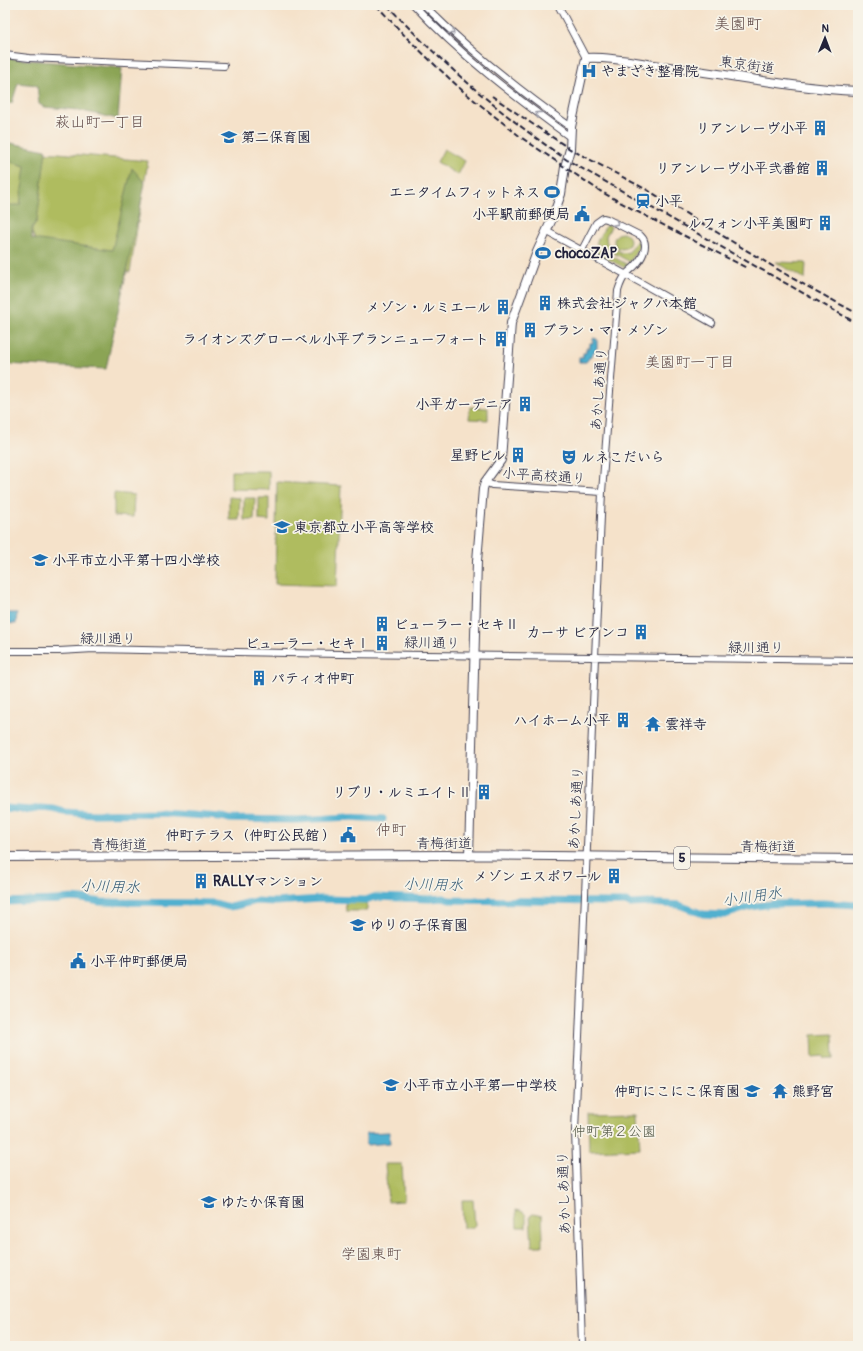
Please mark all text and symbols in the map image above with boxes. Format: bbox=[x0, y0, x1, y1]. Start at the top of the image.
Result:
district label: 美園町 bbox=[714, 14, 762, 34]
north arrow bbox=[805, 18, 845, 58]
text: N bbox=[821, 22, 830, 35]
one-way arrow bbox=[447, 27, 455, 35]
street label: 東京街道 bbox=[718, 53, 776, 77]
hospital icon: やまざき整骨院 bbox=[580, 62, 598, 80]
place label: やまざき整骨院 bbox=[601, 63, 699, 80]
one-way arrow bbox=[536, 112, 543, 119]
district label: 萩山町一丁目 bbox=[55, 113, 145, 132]
building icon: リアンレーヴ小平 bbox=[811, 119, 829, 137]
place label: リアンレーヴ小平 bbox=[695, 120, 808, 137]
school or university icon: 第二保育園 bbox=[220, 128, 238, 146]
place label: 第二保育園 bbox=[241, 129, 311, 146]
building icon: リアンレーヴ小平弐番館 bbox=[813, 159, 831, 177]
place label: リアンレーヴ小平弐番館 bbox=[655, 160, 810, 177]
sports icon: エニタイムフィットネス bbox=[543, 183, 561, 201]
place label: エニタイムフィットネス bbox=[389, 184, 540, 201]
station icon: 小平 bbox=[634, 192, 652, 210]
place label: 小平 bbox=[655, 193, 683, 210]
public building icon: 小平駅前郵便局 bbox=[573, 205, 591, 223]
place label: 小平駅前郵便局 bbox=[472, 206, 570, 223]
building icon: ルフォン小平美園町 bbox=[816, 214, 834, 232]
place label: ルフォン小平美園町 bbox=[688, 215, 813, 232]
one-way arrow bbox=[611, 218, 619, 226]
sports icon: chocoZAP bbox=[534, 244, 552, 262]
place label: chocoZAP bbox=[554, 245, 617, 262]
building icon: 株式会社ジャクパ本館 bbox=[536, 294, 554, 312]
place label: 株式会社ジャクパ本館 bbox=[557, 295, 697, 312]
building icon: メゾン・ルミエール bbox=[494, 298, 512, 316]
place label: メゾン・ルミエール bbox=[366, 299, 491, 316]
building icon: ブラン・マ・メゾン bbox=[521, 321, 539, 339]
place label: ブラン・マ・メゾン bbox=[542, 322, 669, 339]
building icon: ライオンズグローベル小平ブランニューフォート bbox=[492, 330, 510, 348]
place label: ライオンズグローベル小平ブランニューフォート bbox=[183, 331, 489, 348]
street label: あかしあ通り bbox=[588, 347, 610, 431]
district label: 美園町一丁目 bbox=[645, 353, 735, 372]
building icon: 小平ガーデニア bbox=[516, 395, 534, 413]
place label: 小平ガーデニア bbox=[415, 396, 513, 413]
building icon: 星野ビル bbox=[509, 446, 527, 464]
place label: 星野ビル bbox=[450, 447, 506, 464]
theatre icon: ルネこだいら bbox=[560, 448, 578, 466]
place label: ルネこだいら bbox=[581, 449, 665, 466]
street label: 小平高校通り bbox=[502, 465, 586, 487]
school or university icon: 東京都立小平高等学校 bbox=[273, 518, 291, 536]
place label: 東京都立小平高等学校 bbox=[294, 519, 434, 536]
school or university icon: 小平市立小平第十四小学校 bbox=[31, 551, 49, 569]
place label: 小平市立小平第十四小学校 bbox=[52, 552, 220, 569]
building icon: ビューラー・セキⅡ bbox=[373, 615, 391, 633]
place label: ビューラー・セキⅡ bbox=[394, 616, 519, 633]
building icon: カーサ ビアンコ bbox=[632, 623, 650, 641]
place label: カーサ ビアンコ bbox=[527, 624, 629, 641]
street label: 緑川通り bbox=[80, 630, 136, 647]
building icon: ビューラー・セキⅠ bbox=[373, 634, 391, 652]
street label: 緑川通り bbox=[404, 634, 460, 652]
place label: ビューラー・セキⅠ bbox=[245, 635, 370, 652]
street label: 緑川通り bbox=[728, 639, 784, 656]
building icon: パティオ仲町 bbox=[250, 669, 268, 687]
place label: パティオ仲町 bbox=[271, 670, 354, 687]
building icon: ハイホーム小平 bbox=[614, 711, 632, 729]
place label: ハイホーム小平 bbox=[514, 712, 611, 729]
temple icon: 雲祥寺 bbox=[644, 715, 662, 733]
place label: 雲祥寺 bbox=[665, 716, 707, 733]
street label: あかしあ通り bbox=[565, 766, 587, 850]
building icon: リブリ・ルミエイトⅡ bbox=[475, 783, 493, 801]
place label: リブリ・ルミエイトⅡ bbox=[332, 784, 472, 801]
district label: 仲町 bbox=[376, 821, 407, 840]
public building icon: 仲町テラス（仲町公民館 ） bbox=[339, 826, 357, 844]
place label: 仲町テラス（仲町公民館 ） bbox=[166, 827, 336, 844]
street label: 青梅街道 bbox=[416, 835, 472, 852]
street label: 青梅街道 bbox=[91, 836, 147, 853]
street label: 青梅街道 bbox=[740, 838, 796, 855]
road number: 5 bbox=[674, 847, 690, 869]
building icon: メゾン エスポワール bbox=[605, 867, 623, 885]
place label: メゾン エスポワール bbox=[474, 868, 602, 885]
building icon: RALLYマンション bbox=[192, 872, 210, 890]
place label: RALLYマンション bbox=[213, 873, 323, 890]
water label: 小川用水 bbox=[403, 875, 463, 895]
water label: 小川用水 bbox=[80, 876, 140, 898]
water label: 小川用水 bbox=[721, 883, 783, 911]
school or university icon: ゆりの子保育園 bbox=[349, 916, 367, 934]
place label: ゆりの子保育園 bbox=[370, 917, 468, 934]
public building icon: 小平仲町郵便局 bbox=[69, 952, 87, 970]
place label: 小平仲町郵便局 bbox=[90, 953, 188, 970]
school or university icon: 小平市立小平第一中学校 bbox=[382, 1076, 400, 1094]
place label: 小平市立小平第一中学校 bbox=[403, 1077, 557, 1094]
school or university icon: 仲町にこにこ保育園 bbox=[743, 1082, 761, 1100]
temple icon: 熊野宮 bbox=[771, 1082, 789, 1100]
place label: 仲町にこにこ保育園 bbox=[614, 1083, 740, 1100]
place label: 熊野宮 bbox=[792, 1083, 834, 1100]
park label: 仲町第２公園 bbox=[572, 1123, 656, 1140]
street label: あかしあ通り bbox=[554, 1151, 574, 1235]
school or university icon: ゆたか保育園 bbox=[200, 1193, 218, 1211]
place label: ゆたか保育園 bbox=[221, 1194, 305, 1211]
district label: 学園東町 bbox=[341, 1245, 402, 1264]

